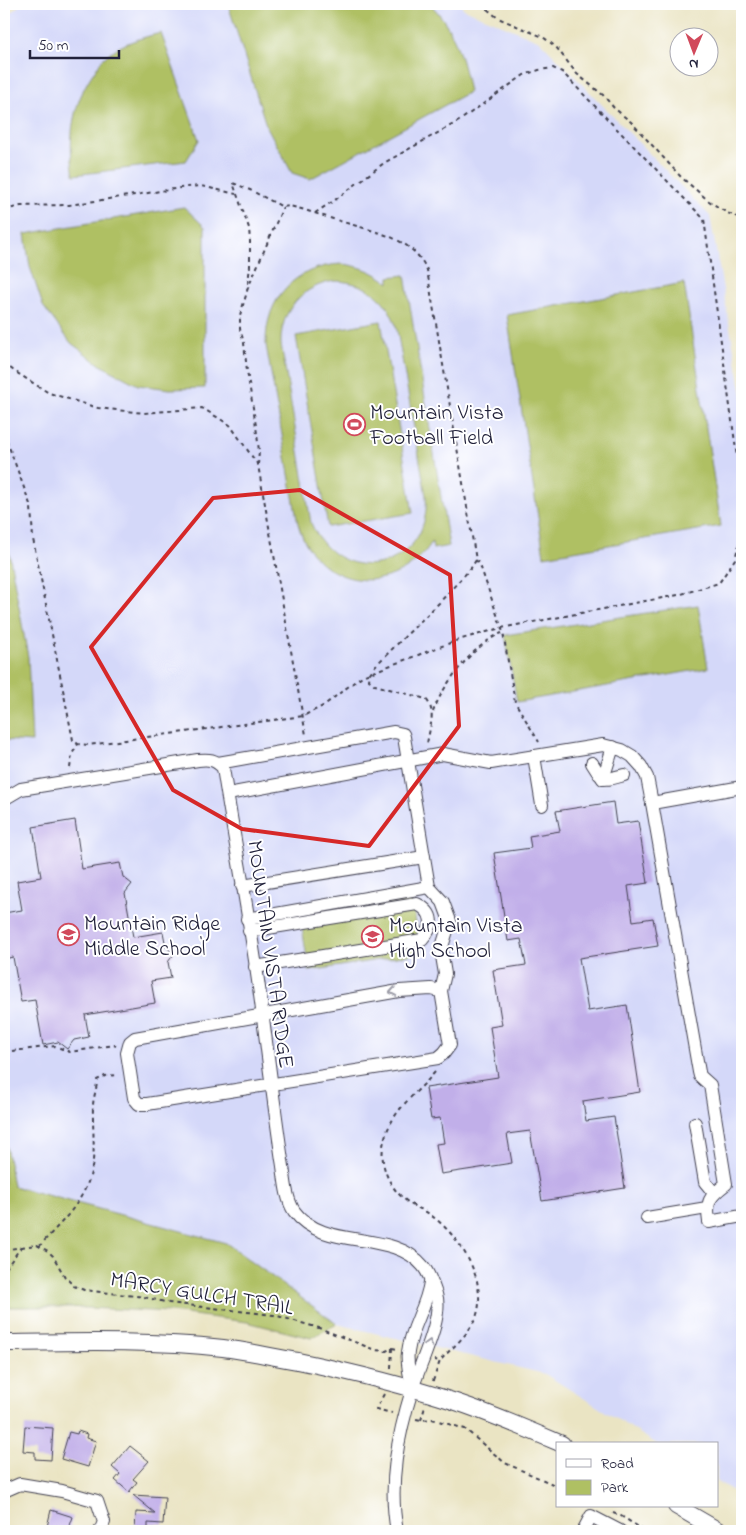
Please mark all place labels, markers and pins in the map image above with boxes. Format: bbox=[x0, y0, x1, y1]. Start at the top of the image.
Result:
place label: Mountain Vista Football Field bbox=[369, 398, 504, 455]
sports icon: Mountain Vista Football Field bbox=[342, 412, 366, 436]
place label: Mountain Ridge Middle School bbox=[84, 909, 220, 966]
place label: Mountain Vista High School bbox=[389, 911, 523, 969]
school or university icon: Mountain Ridge Middle School bbox=[56, 923, 80, 947]
school or university icon: Mountain Vista High School bbox=[361, 925, 385, 949]

